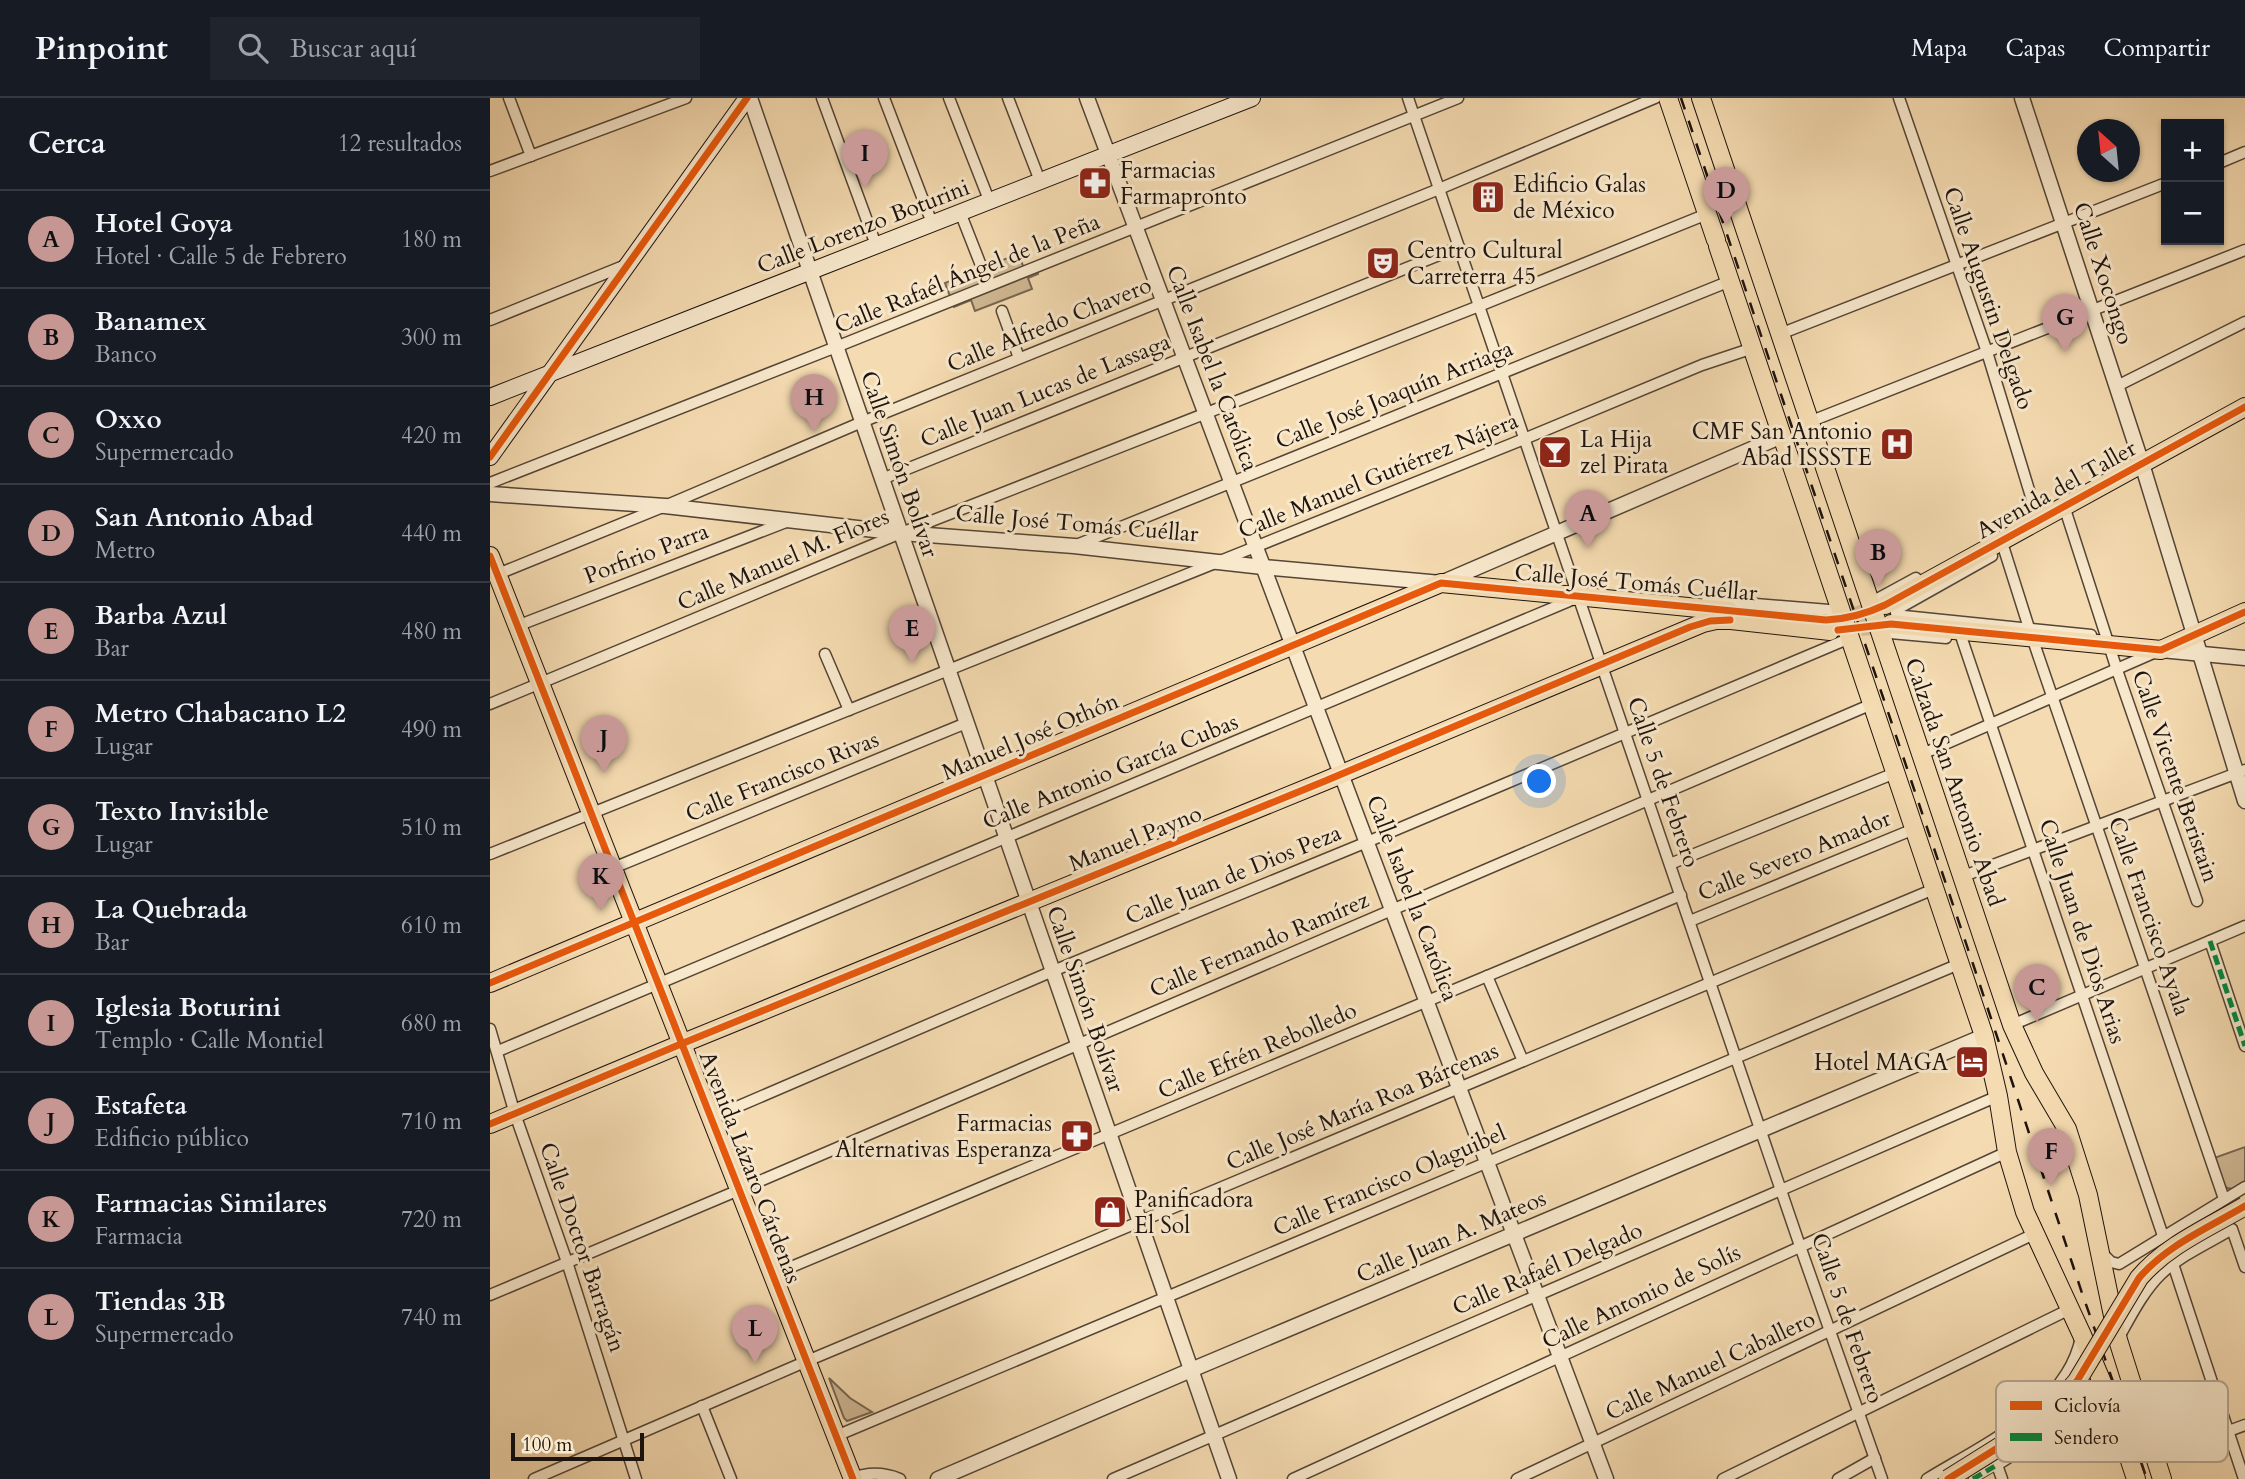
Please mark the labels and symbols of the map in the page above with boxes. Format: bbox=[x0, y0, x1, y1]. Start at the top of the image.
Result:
north arrow bbox=[2077, 119, 2140, 182]
pin: I bbox=[842, 130, 888, 188]
place label: Farmacias Farmapronto bbox=[1120, 155, 1247, 212]
pharmacy icon: Farmacias Farmapronto bbox=[1076, 164, 1114, 202]
pin: D bbox=[1703, 167, 1749, 225]
place label: Edificio Galas de México bbox=[1513, 169, 1646, 226]
street label: Calle Lorenzo Boturini bbox=[752, 172, 974, 281]
building icon: Edificio Galas de México bbox=[1469, 178, 1507, 216]
street label: Calle Augustin Delgado bbox=[1936, 183, 2041, 414]
street label: Calle Xocongo bbox=[2066, 198, 2141, 348]
street label: Calle Rafaél Ángel de la Peña bbox=[830, 206, 1105, 341]
place label: Centro Cultural Carreterra 45 bbox=[1407, 235, 1563, 292]
theatre icon: Centro Cultural Carreterra 45 bbox=[1364, 244, 1402, 282]
street label: Calle Isabel la Católica bbox=[1159, 261, 1266, 476]
street label: Calle Alfredo Chavero bbox=[942, 269, 1156, 380]
pin: G bbox=[2042, 294, 2088, 352]
street label: Calle Juan Lucas de Lassaga bbox=[916, 326, 1175, 455]
street label: Calle José Joaquín Arriaga bbox=[1271, 333, 1518, 456]
street label: Calle Simón Bolívar bbox=[853, 367, 946, 562]
pin: H bbox=[791, 374, 837, 432]
street label: Calle Manuel Gutiérrez Nájera bbox=[1234, 405, 1523, 546]
place label: CMF San Antonio Abad ISSSTE bbox=[1692, 416, 1872, 473]
place label: La Hija zel Pirata bbox=[1580, 424, 1668, 481]
hospital icon: CMF San Antonio Abad ISSSTE bbox=[1878, 425, 1916, 463]
street label: Avenida del Taller bbox=[1971, 432, 2142, 546]
bar icon: La Hija zel Pirata bbox=[1536, 433, 1574, 471]
pin: A bbox=[1565, 490, 1611, 548]
street label: Calle José Tomás Cuéllar bbox=[954, 497, 1200, 550]
street label: Calle Manuel M. Flores bbox=[673, 501, 894, 618]
street label: Porfirio Parra bbox=[579, 515, 713, 591]
pin: B bbox=[1855, 529, 1901, 587]
street label: Calle José Tomás Cuéllar bbox=[1513, 556, 1759, 609]
pin: E bbox=[889, 605, 935, 663]
street label: Calzada San Antonio Abad bbox=[1897, 654, 2012, 911]
street label: Calle Vicente Beristain bbox=[2125, 666, 2226, 886]
street label: Manuel José Othón bbox=[937, 685, 1124, 788]
street label: Calle 5 de Febrero bbox=[1620, 693, 1707, 871]
street label: Calle Antonio García Cubas bbox=[978, 706, 1243, 837]
pin: J bbox=[581, 715, 627, 773]
street label: Calle Francisco Rivas bbox=[681, 724, 883, 829]
your location bbox=[1522, 764, 1556, 798]
street label: Calle Isabel la Católica bbox=[1359, 791, 1466, 1006]
street label: Manuel Payno bbox=[1064, 798, 1206, 879]
street label: Calle Severo Amador bbox=[1693, 802, 1896, 908]
street label: Calle Francisco Ayala bbox=[2101, 813, 2198, 1020]
street label: Calle Juan de Dios Arias bbox=[2034, 815, 2132, 1047]
street label: Calle Juan de Dios Peza bbox=[1121, 817, 1346, 932]
pin: K bbox=[578, 853, 624, 911]
street label: Calle Fernando Ramírez bbox=[1145, 884, 1374, 1005]
street label: Calle Simón Bolívar bbox=[1039, 902, 1132, 1097]
pin: C bbox=[2014, 964, 2060, 1022]
street label: Calle Efrén Rebolledo bbox=[1153, 995, 1361, 1106]
street label: Calle José María Roa Bárcenas bbox=[1221, 1035, 1503, 1178]
hotel icon: Hotel MAGA bbox=[1953, 1043, 1991, 1081]
street label: Avenida Lázaro Cárdenas bbox=[692, 1046, 809, 1288]
place label: Hotel MAGA bbox=[1814, 1047, 1949, 1078]
place label: Farmacias Alternativas Esperanza bbox=[835, 1108, 1052, 1165]
pharmacy icon: Farmacias Alternativas Esperanza bbox=[1058, 1117, 1096, 1155]
street label: Calle Francisco Olaguibel bbox=[1268, 1117, 1511, 1244]
pin: F bbox=[2028, 1128, 2074, 1186]
street label: Calle Doctor Barragán bbox=[532, 1138, 633, 1356]
street label: Calle Juan A. Mateos bbox=[1352, 1182, 1551, 1290]
place label: Panificadora El Sol bbox=[1134, 1184, 1254, 1241]
shop icon: Panificadora El Sol bbox=[1091, 1193, 1129, 1231]
street label: Calle Rafaél Delgado bbox=[1447, 1214, 1647, 1323]
street label: Calle 5 de Febrero bbox=[1804, 1229, 1891, 1407]
street label: Calle Antonio de Solís bbox=[1537, 1237, 1746, 1356]
street label: Calle Manuel Caballero bbox=[1600, 1303, 1820, 1428]
pin: L bbox=[732, 1305, 778, 1363]
legend bbox=[1996, 1381, 2228, 1462]
text: Ciclovía bbox=[2054, 1393, 2121, 1419]
text: Sendero bbox=[2054, 1425, 2119, 1451]
scale bar bbox=[511, 1430, 644, 1462]

